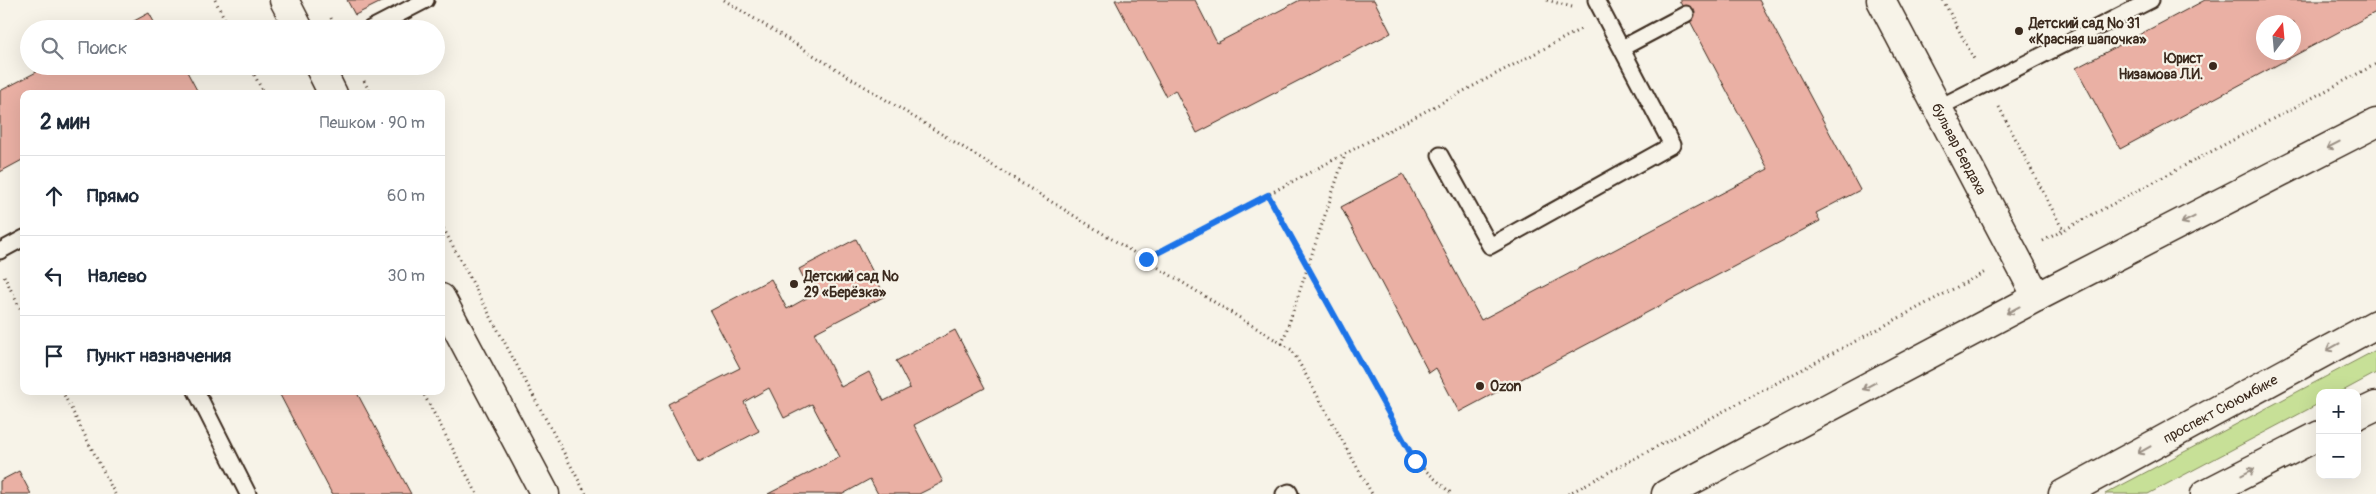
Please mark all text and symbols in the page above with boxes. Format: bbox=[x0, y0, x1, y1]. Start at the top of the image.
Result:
place label: Детский сад № 31 «Красная шапочка» bbox=[2028, 15, 2147, 48]
north arrow bbox=[2256, 15, 2301, 60]
search box bbox=[20, 20, 445, 75]
marker: Детский сад № 31 «Красная шапочка» bbox=[2013, 25, 2025, 37]
icon: search bbox=[38, 34, 66, 62]
text: Поиск bbox=[78, 36, 128, 60]
place label: Юрист Низамова Л.И. bbox=[2119, 50, 2204, 83]
marker: Юрист Низамова Л.И. bbox=[2207, 60, 2219, 72]
street label: бульвар Бердаха bbox=[1928, 100, 1990, 198]
text: 2 мин bbox=[40, 109, 90, 136]
text: Пешком · 90 m bbox=[320, 113, 425, 133]
one-way arrow bbox=[2325, 140, 2340, 150]
icon: ahead bbox=[40, 182, 68, 210]
text: Прямо bbox=[87, 184, 139, 208]
text: 60 m bbox=[387, 186, 425, 206]
one-way arrow bbox=[2181, 216, 2196, 225]
route end bbox=[1135, 248, 1158, 271]
icon: left bbox=[40, 262, 68, 290]
text: Налево bbox=[87, 264, 147, 288]
text: 30 m bbox=[387, 266, 425, 286]
place label: Детский сад № 29 «Берёзка» bbox=[803, 268, 899, 301]
marker: Детский сад № 29 «Берёзка» bbox=[788, 278, 800, 290]
one-way arrow bbox=[2005, 305, 2020, 315]
icon: arrive bbox=[40, 342, 68, 370]
one-way arrow bbox=[2326, 343, 2341, 352]
text: Пункт назначения bbox=[87, 344, 231, 368]
street label: проспект Сююмбике bbox=[2160, 371, 2281, 447]
place label: Ozon bbox=[1490, 378, 1522, 395]
marker: Ozon bbox=[1474, 380, 1486, 392]
one-way arrow bbox=[1862, 382, 1877, 391]
map controls bbox=[2316, 389, 2361, 479]
button: + bbox=[2316, 389, 2361, 434]
button: − bbox=[2316, 434, 2361, 479]
one-way arrow bbox=[2137, 445, 2152, 455]
route start bbox=[1404, 450, 1427, 473]
one-way arrow bbox=[2240, 467, 2255, 476]

